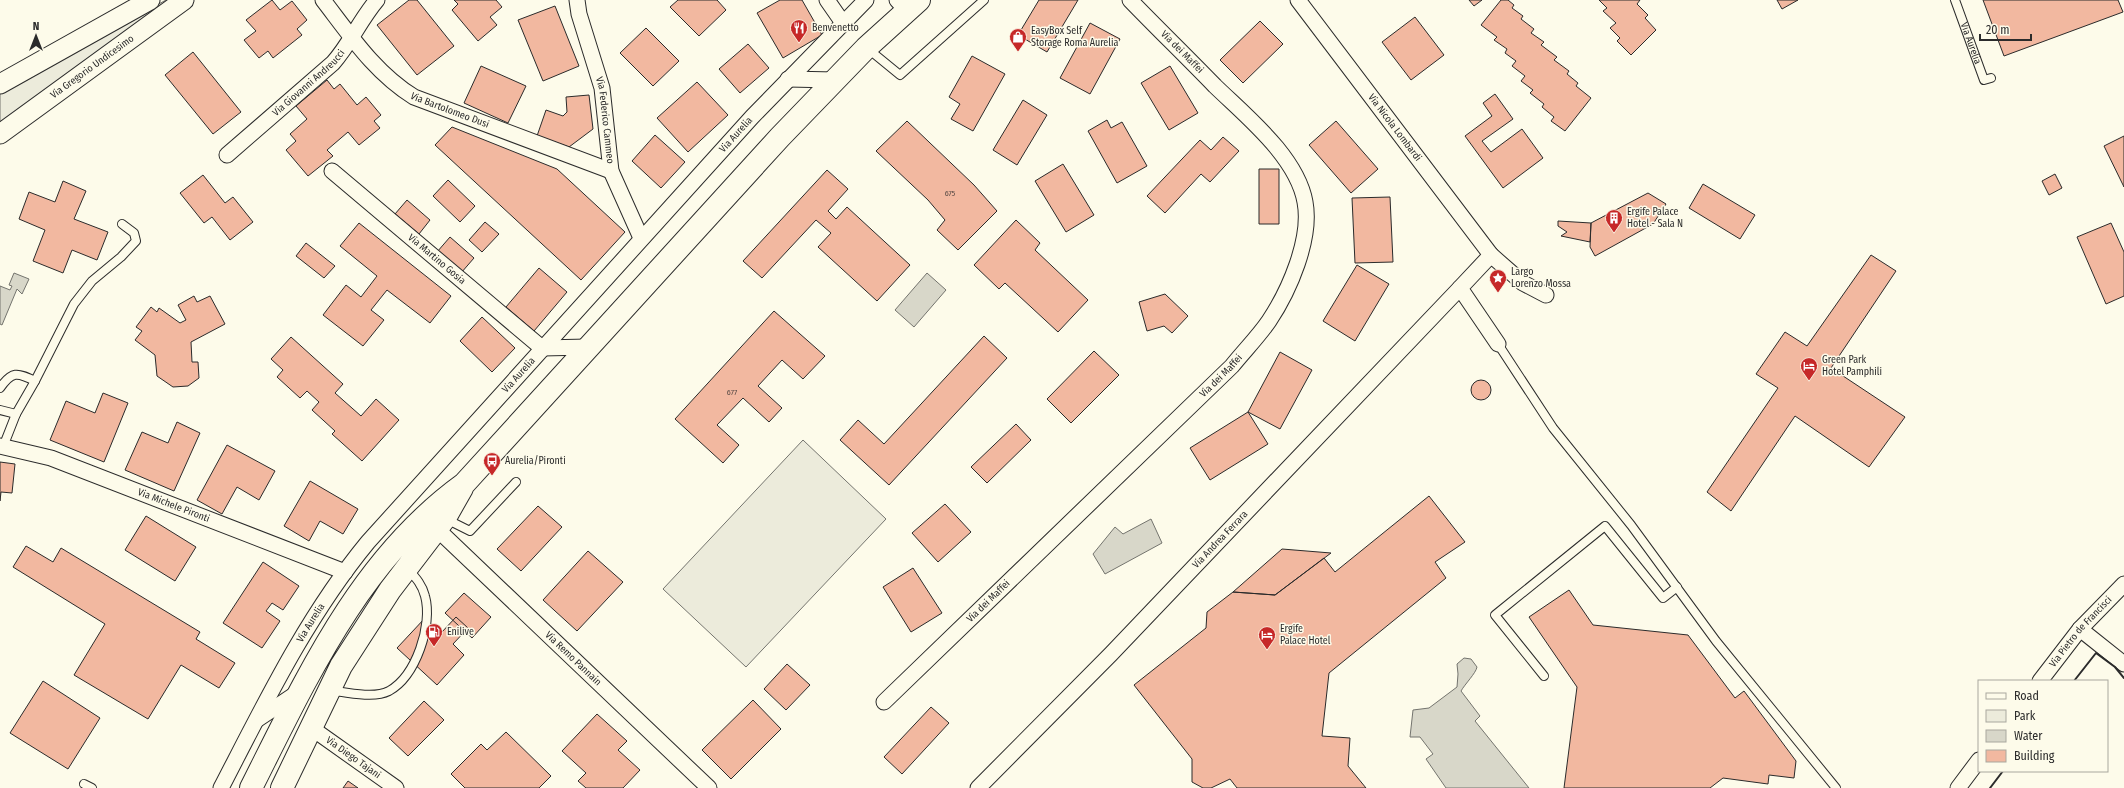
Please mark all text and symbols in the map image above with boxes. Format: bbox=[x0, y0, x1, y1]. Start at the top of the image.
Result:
north arrow bbox=[16, 16, 56, 56]
scale bar bbox=[1980, 16, 2031, 42]
restaurant icon: Benvenetto bbox=[789, 18, 809, 43]
text: N bbox=[33, 20, 39, 33]
street label: Via Aurelia bbox=[1958, 21, 1984, 66]
place label: Benvenetto bbox=[812, 22, 859, 34]
text: 20 m bbox=[1986, 23, 2010, 37]
place label: EasyBox Self Storage Roma Aurelia bbox=[1031, 25, 1118, 49]
shop icon: EasyBox Self Storage Roma Aurelia bbox=[1008, 27, 1028, 52]
street label: Via dei Maffei bbox=[1158, 28, 1206, 76]
street label: Via Gregorio Undicesimo bbox=[48, 33, 136, 101]
street label: Via Giovanni Andreucci bbox=[270, 47, 347, 119]
street label: Via Federico Cammeo bbox=[593, 75, 616, 164]
street label: Via Bartolomeo Dusi bbox=[408, 90, 491, 131]
street label: Via Nicola Lombardi bbox=[1365, 92, 1424, 164]
street label: Via Aurelia bbox=[717, 114, 755, 155]
house number: 675 bbox=[945, 189, 956, 198]
place label: Ergife Palace Hotel - Sala N bbox=[1627, 206, 1683, 230]
building icon: Ergife Palace Hotel - Sala N bbox=[1604, 208, 1624, 233]
street label: Via Martino Gosia bbox=[405, 232, 468, 287]
place label: Largo Lorenzo Mossa bbox=[1511, 266, 1571, 290]
place icon: Largo Lorenzo Mossa bbox=[1488, 268, 1508, 293]
street label: Via dei Maffei bbox=[1197, 352, 1245, 400]
place label: Green Park Hotel Pamphili bbox=[1822, 354, 1882, 378]
street label: Via Aurelia bbox=[500, 355, 538, 395]
hotel icon: Green Park Hotel Pamphili bbox=[1799, 356, 1819, 381]
house number: 677 bbox=[727, 388, 738, 397]
bus stop icon: Aurelia/Pironti bbox=[482, 451, 502, 476]
place label: Aurelia/Pironti bbox=[505, 455, 566, 467]
street label: Via Michele Pironti bbox=[136, 486, 211, 525]
street label: Via Andrea Ferrara bbox=[1190, 508, 1250, 571]
street label: Via dei Maffei bbox=[964, 578, 1013, 625]
street label: Via Pietro de Francisci bbox=[2047, 594, 2115, 669]
street label: Via Aurelia bbox=[294, 601, 327, 645]
fuel station icon: Enilive bbox=[424, 622, 444, 647]
place label: Ergife Palace Hotel bbox=[1280, 623, 1331, 647]
hotel icon: Ergife Palace Hotel bbox=[1257, 625, 1277, 650]
place label: Enilive bbox=[447, 626, 474, 638]
street label: Via Remo Pannain bbox=[542, 629, 604, 688]
legend bbox=[1978, 680, 2108, 772]
text: Road bbox=[2014, 689, 2039, 703]
text: Park bbox=[2014, 709, 2036, 723]
text: Water bbox=[2014, 729, 2043, 743]
street label: Via Diego Tajani bbox=[323, 734, 383, 781]
text: Building bbox=[2014, 749, 2055, 763]

